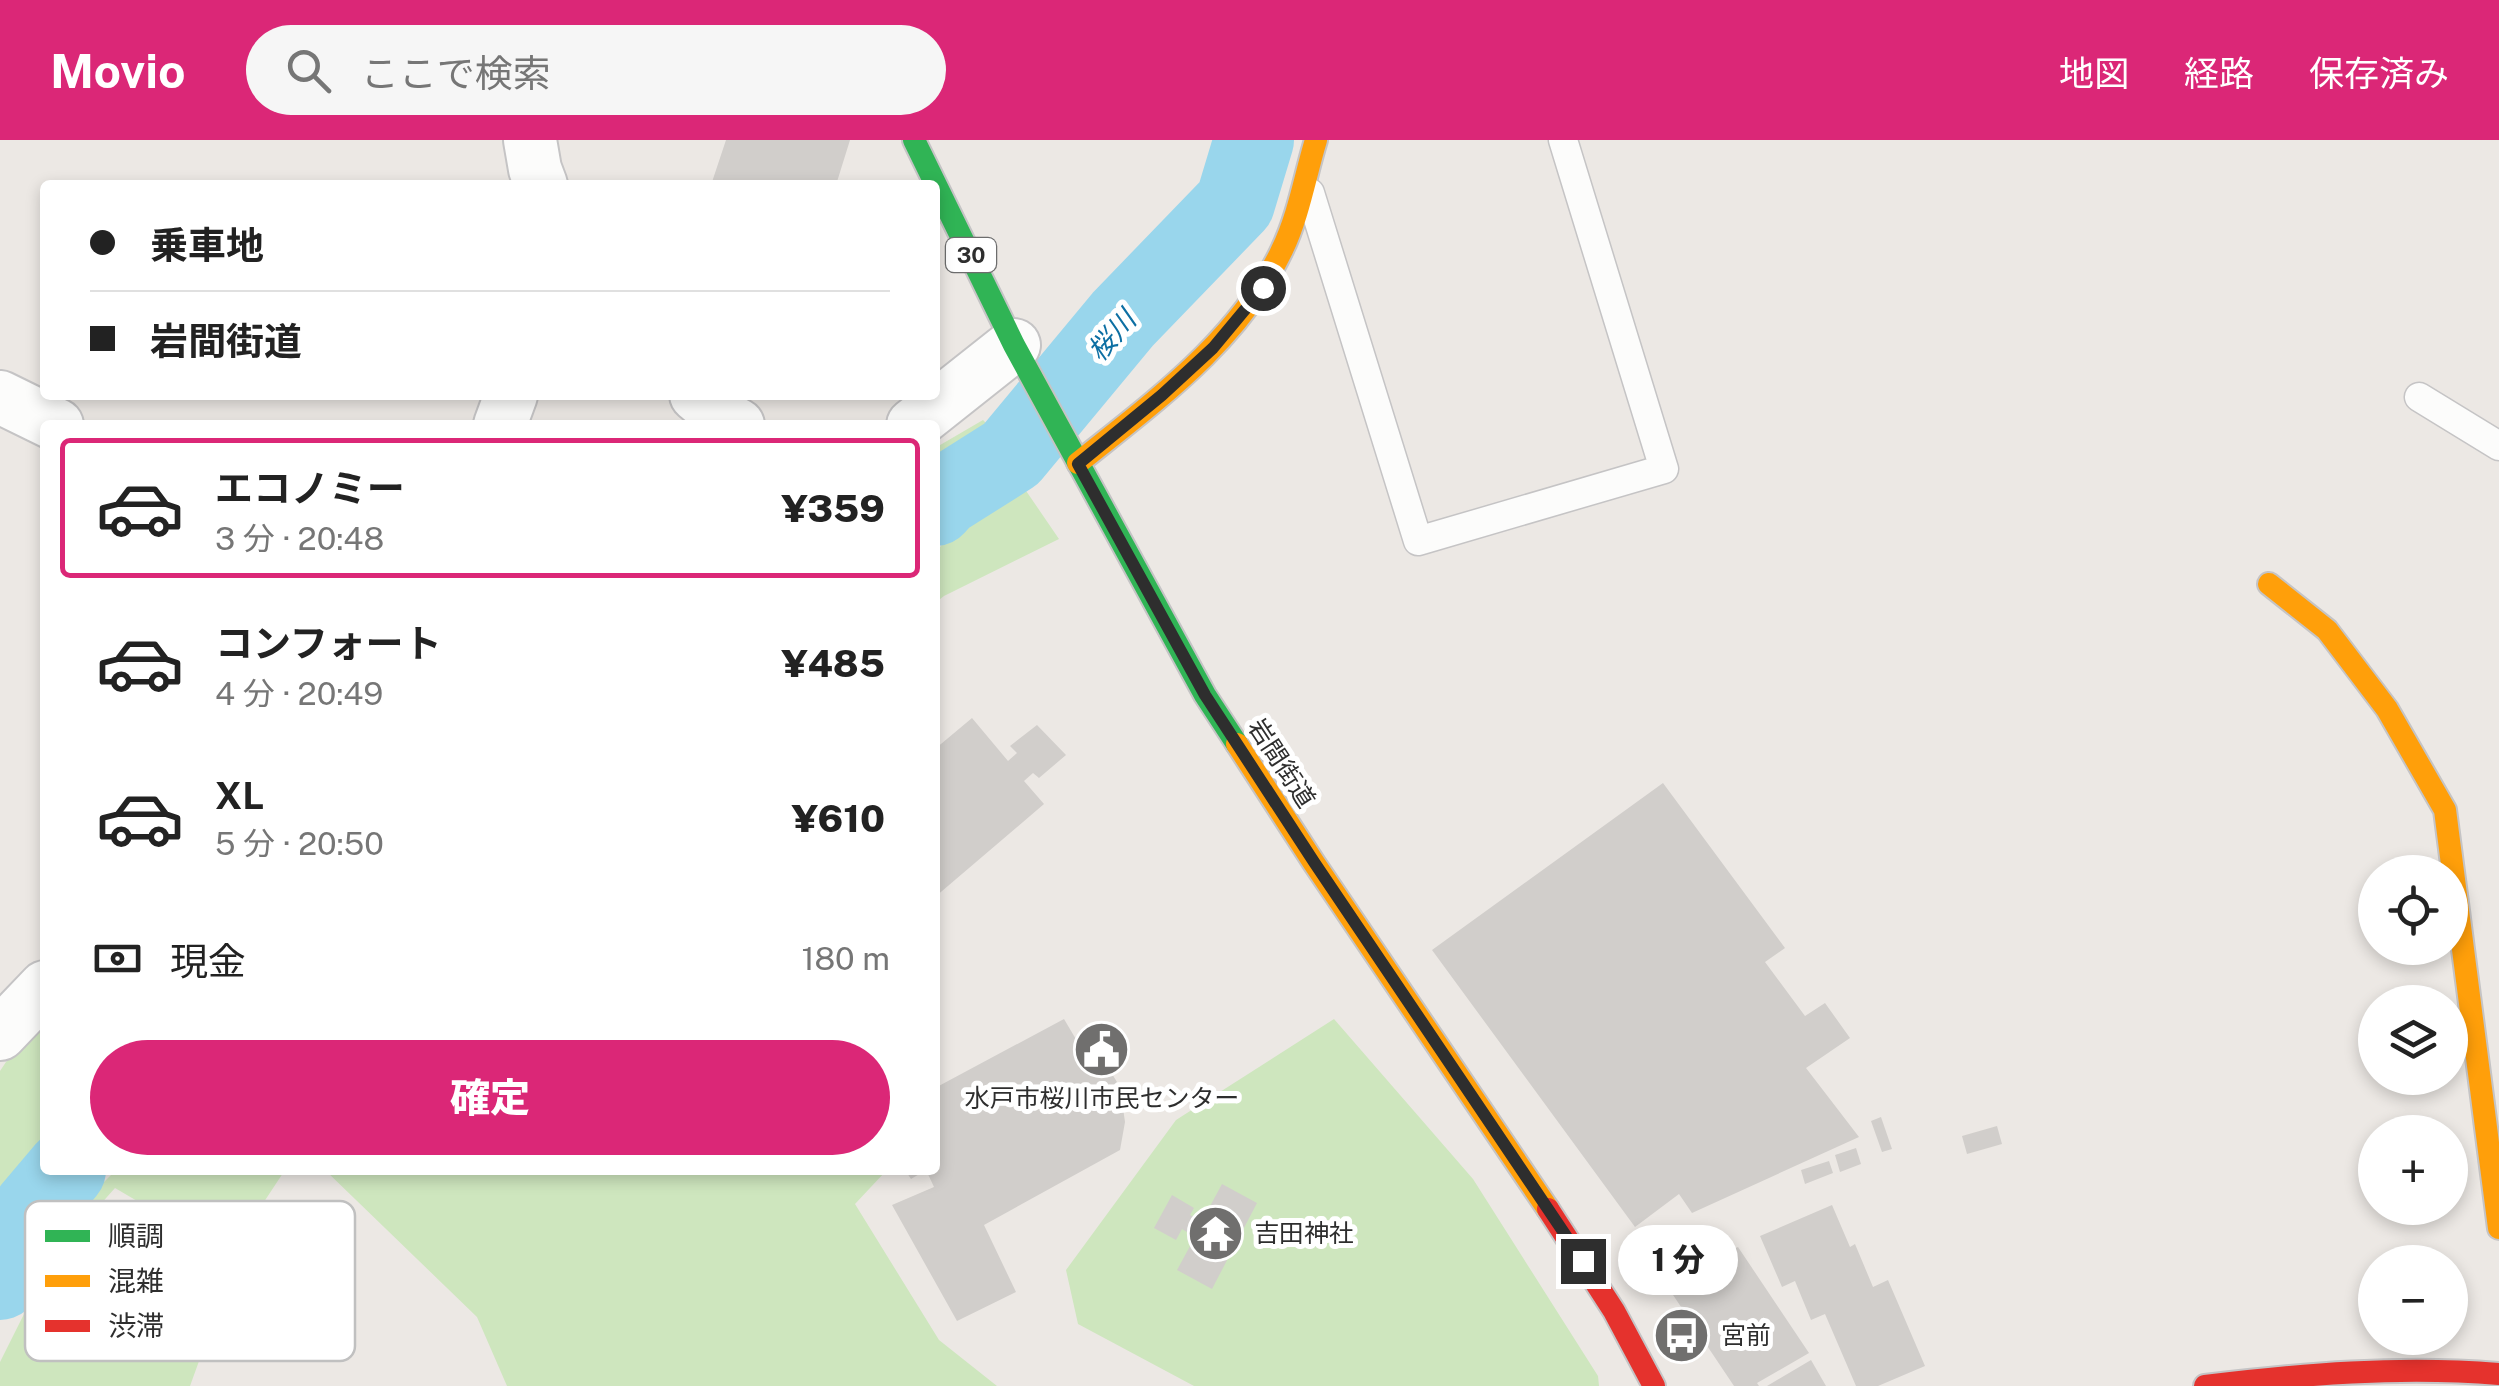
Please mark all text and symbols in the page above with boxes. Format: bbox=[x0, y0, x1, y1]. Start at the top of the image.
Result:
search box bbox=[246, 25, 946, 115]
text: Movio bbox=[50, 42, 186, 99]
icon: search bbox=[281, 43, 336, 98]
text: ここで検索 bbox=[361, 51, 551, 96]
text: 地図 bbox=[2059, 53, 2129, 94]
text: 経路 bbox=[2184, 53, 2254, 94]
text: 保存済み bbox=[2309, 53, 2449, 94]
text: 乗車地 bbox=[150, 223, 264, 268]
road number: 30 bbox=[946, 238, 996, 272]
route start bbox=[1241, 266, 1286, 311]
water label: 桜川 bbox=[1080, 301, 1144, 367]
text: 岩間街道 bbox=[150, 319, 302, 364]
icon: car bbox=[95, 463, 185, 553]
text: エコノミー bbox=[215, 466, 405, 511]
text: ¥359 bbox=[781, 486, 885, 531]
text: 3 分 · 20:48 bbox=[215, 520, 384, 557]
icon: car bbox=[95, 618, 185, 708]
text: コンフォート bbox=[215, 621, 442, 666]
text: ¥485 bbox=[782, 641, 885, 686]
text: 4 分 · 20:49 bbox=[215, 675, 383, 712]
street label: 岩間街道 bbox=[1242, 713, 1322, 813]
icon: car bbox=[95, 773, 185, 863]
text: XL bbox=[215, 773, 264, 818]
text: ¥610 bbox=[792, 796, 885, 841]
text: 5 分 · 20:50 bbox=[215, 825, 384, 862]
map controls bbox=[2358, 855, 2468, 1355]
button: locate bbox=[2358, 855, 2468, 965]
icon: cash bbox=[90, 931, 145, 986]
text: 現金 bbox=[170, 939, 246, 984]
text: 180 m bbox=[801, 940, 890, 977]
button: layers bbox=[2358, 985, 2468, 1095]
public building icon: 水戸市桜川市民センター bbox=[1072, 1019, 1132, 1079]
button: 確定 bbox=[90, 1040, 890, 1155]
place label: 水戸市桜川市民センター bbox=[964, 1083, 1240, 1113]
button: + bbox=[2358, 1115, 2468, 1225]
legend bbox=[25, 1201, 355, 1361]
temple icon: 吉田神社 bbox=[1185, 1203, 1245, 1263]
place label: 吉田神社 bbox=[1254, 1218, 1354, 1248]
text: 順調 bbox=[108, 1219, 164, 1252]
callout: 1 分 bbox=[1618, 1226, 1738, 1296]
route end bbox=[1561, 1239, 1606, 1284]
text: 1 分 bbox=[1652, 1241, 1705, 1278]
button: − bbox=[2358, 1245, 2468, 1355]
text: 混雑 bbox=[108, 1264, 164, 1297]
bus stop icon: 宮前 bbox=[1652, 1305, 1712, 1365]
text: 渋滞 bbox=[108, 1309, 164, 1342]
place label: 宮前 bbox=[1721, 1320, 1771, 1350]

